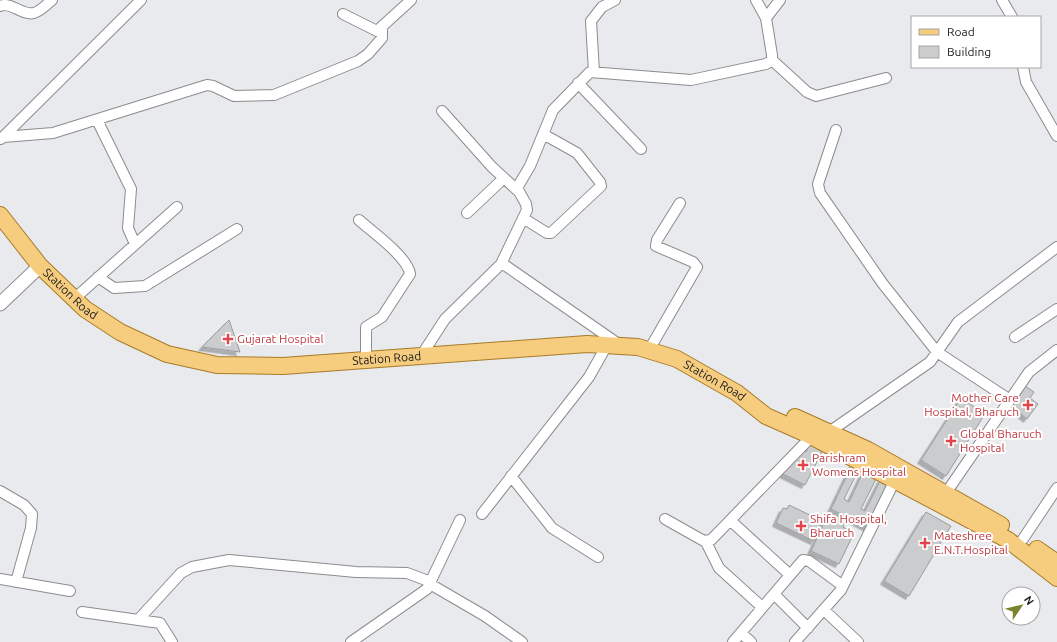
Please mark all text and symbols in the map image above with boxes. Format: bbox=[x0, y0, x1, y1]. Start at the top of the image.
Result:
legend bbox=[911, 16, 1041, 68]
text: Road bbox=[947, 25, 975, 38]
text: Building bbox=[947, 45, 991, 58]
street label: Station Road bbox=[41, 266, 100, 321]
place label: Gujarat Hospital bbox=[237, 332, 324, 345]
marker: Gujarat Hospital bbox=[222, 333, 234, 345]
street label: Station Road bbox=[352, 349, 422, 367]
street label: Station Road bbox=[682, 357, 748, 403]
place label: Mother Care Hospital, Bharuch bbox=[924, 391, 1019, 418]
marker: Mother Care Hospital, Bharuch bbox=[1022, 399, 1034, 411]
place label: Global Bharuch Hospital bbox=[960, 427, 1042, 454]
marker: Global Bharuch Hospital bbox=[945, 435, 957, 447]
place label: Parishram Womens Hospital bbox=[812, 451, 906, 478]
marker: Parishram Womens Hospital bbox=[797, 459, 809, 471]
place label: Shifa Hospital, Bharuch bbox=[810, 512, 887, 539]
marker: Shifa Hospital, Bharuch bbox=[795, 520, 807, 532]
place label: Mateshree E.N.T.Hospital bbox=[934, 529, 1008, 556]
marker: Mateshree E.N.T.Hospital bbox=[919, 537, 931, 549]
north arrow bbox=[1001, 586, 1041, 626]
text: N bbox=[1022, 593, 1036, 607]

